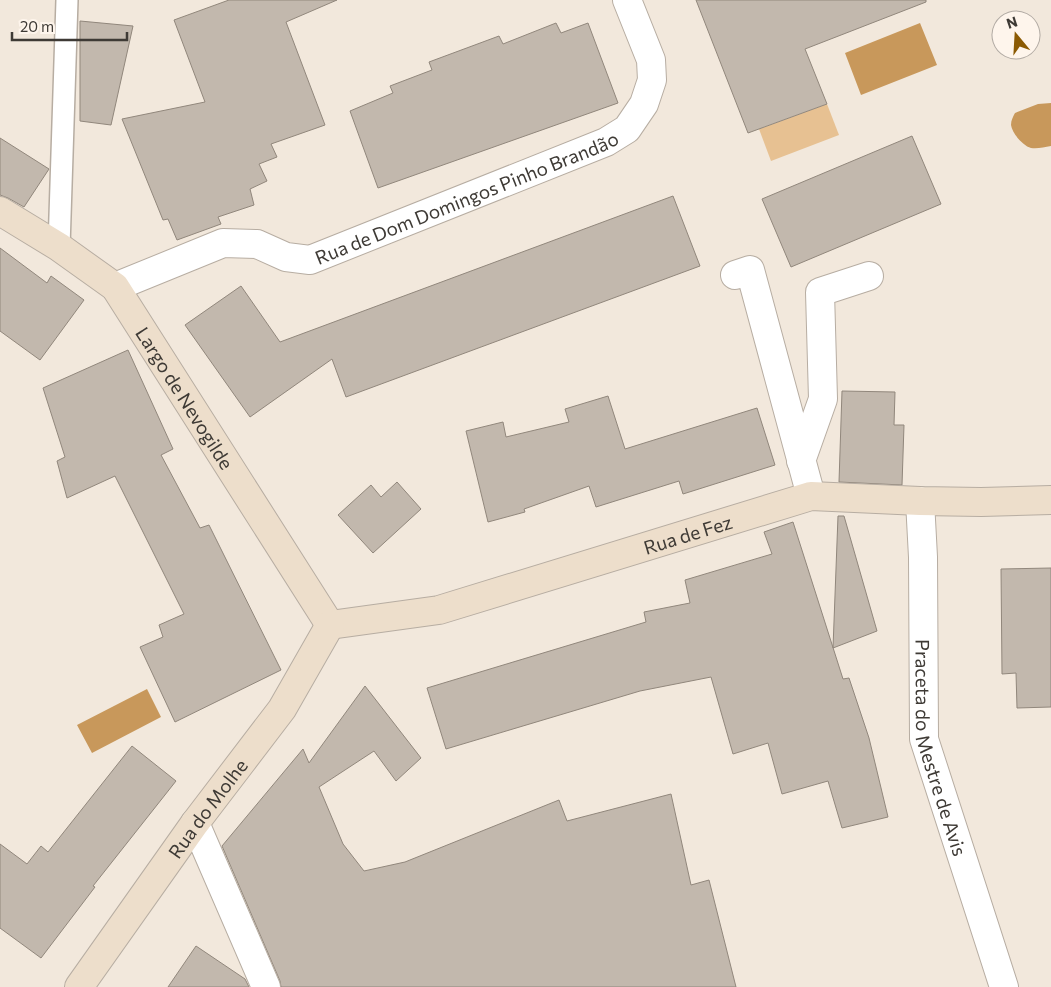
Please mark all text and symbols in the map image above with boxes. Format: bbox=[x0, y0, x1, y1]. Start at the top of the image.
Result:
scale bar bbox=[12, 10, 128, 42]
north arrow bbox=[991, 10, 1041, 60]
text: N bbox=[1004, 12, 1019, 32]
text: 20 m bbox=[20, 17, 54, 35]
street label: Rua de Dom Domingos Pinho Brandão bbox=[311, 126, 622, 268]
street label: Largo de Nevogilde bbox=[132, 322, 239, 473]
street label: Rua de Fez bbox=[640, 509, 735, 558]
street label: Praceta do Mestre de Avis bbox=[912, 639, 972, 858]
street label: Rua do Molhe bbox=[163, 754, 252, 862]

